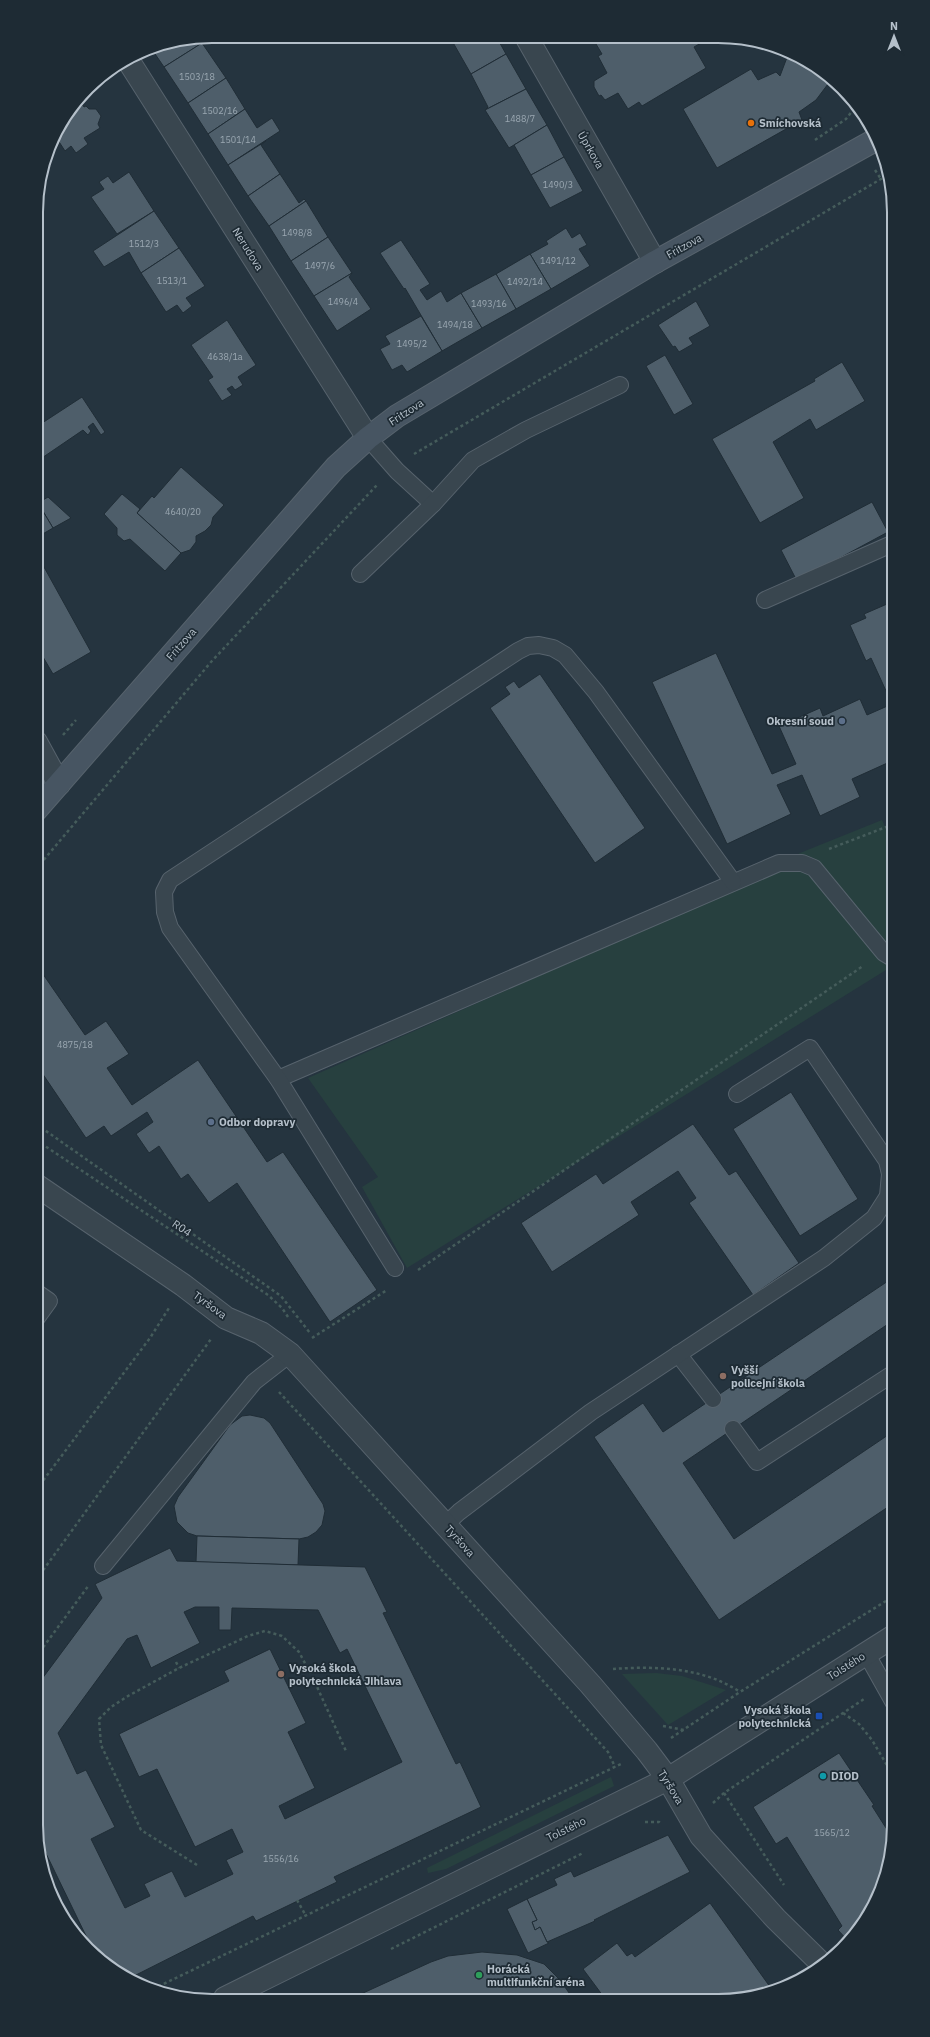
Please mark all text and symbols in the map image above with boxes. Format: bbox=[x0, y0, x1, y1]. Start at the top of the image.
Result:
north arrow bbox=[874, 16, 914, 56]
text: N bbox=[890, 19, 898, 33]
house number: 1503/18 bbox=[179, 71, 215, 82]
house number: 1502/16 bbox=[202, 105, 238, 116]
house number: 1488/7 bbox=[505, 113, 535, 124]
place label: Smíchovská bbox=[759, 116, 821, 130]
marker: Smíchovská bbox=[746, 118, 756, 128]
street label: Úprkova bbox=[575, 129, 607, 171]
house number: 1501/14 bbox=[220, 134, 256, 145]
house number: 1490/3 bbox=[543, 179, 573, 190]
street label: Nerudova bbox=[229, 225, 267, 273]
house number: 1498/8 bbox=[282, 227, 312, 238]
street label: Fritzova bbox=[664, 230, 704, 262]
house number: 1512/3 bbox=[129, 238, 159, 249]
house number: 1491/12 bbox=[540, 255, 576, 266]
house number: 1497/6 bbox=[305, 260, 335, 271]
house number: 1513/1 bbox=[157, 275, 187, 286]
house number: 1492/14 bbox=[507, 276, 543, 287]
house number: 1496/4 bbox=[328, 296, 358, 307]
house number: 1493/16 bbox=[471, 298, 507, 309]
house number: 1494/18 bbox=[437, 319, 473, 330]
house number: 1495/2 bbox=[397, 338, 427, 349]
house number: 4638/1a bbox=[207, 351, 243, 362]
street label: Fritzova bbox=[386, 395, 426, 428]
house number: 4640/20 bbox=[165, 506, 201, 517]
street label: Fritzova bbox=[163, 625, 199, 663]
place label: Okresní soud bbox=[766, 714, 834, 728]
marker: Okresní soud bbox=[837, 716, 847, 726]
house number: 4875/18 bbox=[57, 1039, 93, 1050]
place label: Odbor dopravy bbox=[219, 1115, 295, 1129]
marker: Odbor dopravy bbox=[206, 1117, 216, 1127]
street label: R04 bbox=[170, 1217, 195, 1240]
street label: Tyršova bbox=[191, 1288, 230, 1322]
place label: Vyšší policejní škola bbox=[731, 1363, 805, 1390]
marker: Vyšší policejní škola bbox=[718, 1371, 728, 1381]
street label: Tyršova bbox=[442, 1522, 478, 1560]
street label: Tolstého bbox=[824, 1649, 868, 1683]
place label: Vysoká škola polytechnická Jihlava bbox=[289, 1661, 402, 1688]
marker: Vysoká škola polytechnická Jihlava bbox=[276, 1669, 286, 1679]
place label: Vysoká škola polytechnická bbox=[738, 1703, 811, 1730]
marker: Vysoká škola polytechnická bbox=[814, 1711, 824, 1721]
street label: Tyršova bbox=[655, 1767, 687, 1807]
place label: DIOD bbox=[831, 1769, 859, 1783]
marker: DIOD bbox=[818, 1771, 828, 1781]
street label: Tolstého bbox=[544, 1813, 588, 1845]
house number: 1565/12 bbox=[814, 1827, 850, 1838]
house number: 1556/16 bbox=[263, 1853, 299, 1864]
place label: Horácká multifunkční aréna bbox=[487, 1962, 585, 1989]
marker: Horácká multifunkční aréna bbox=[474, 1970, 484, 1980]

